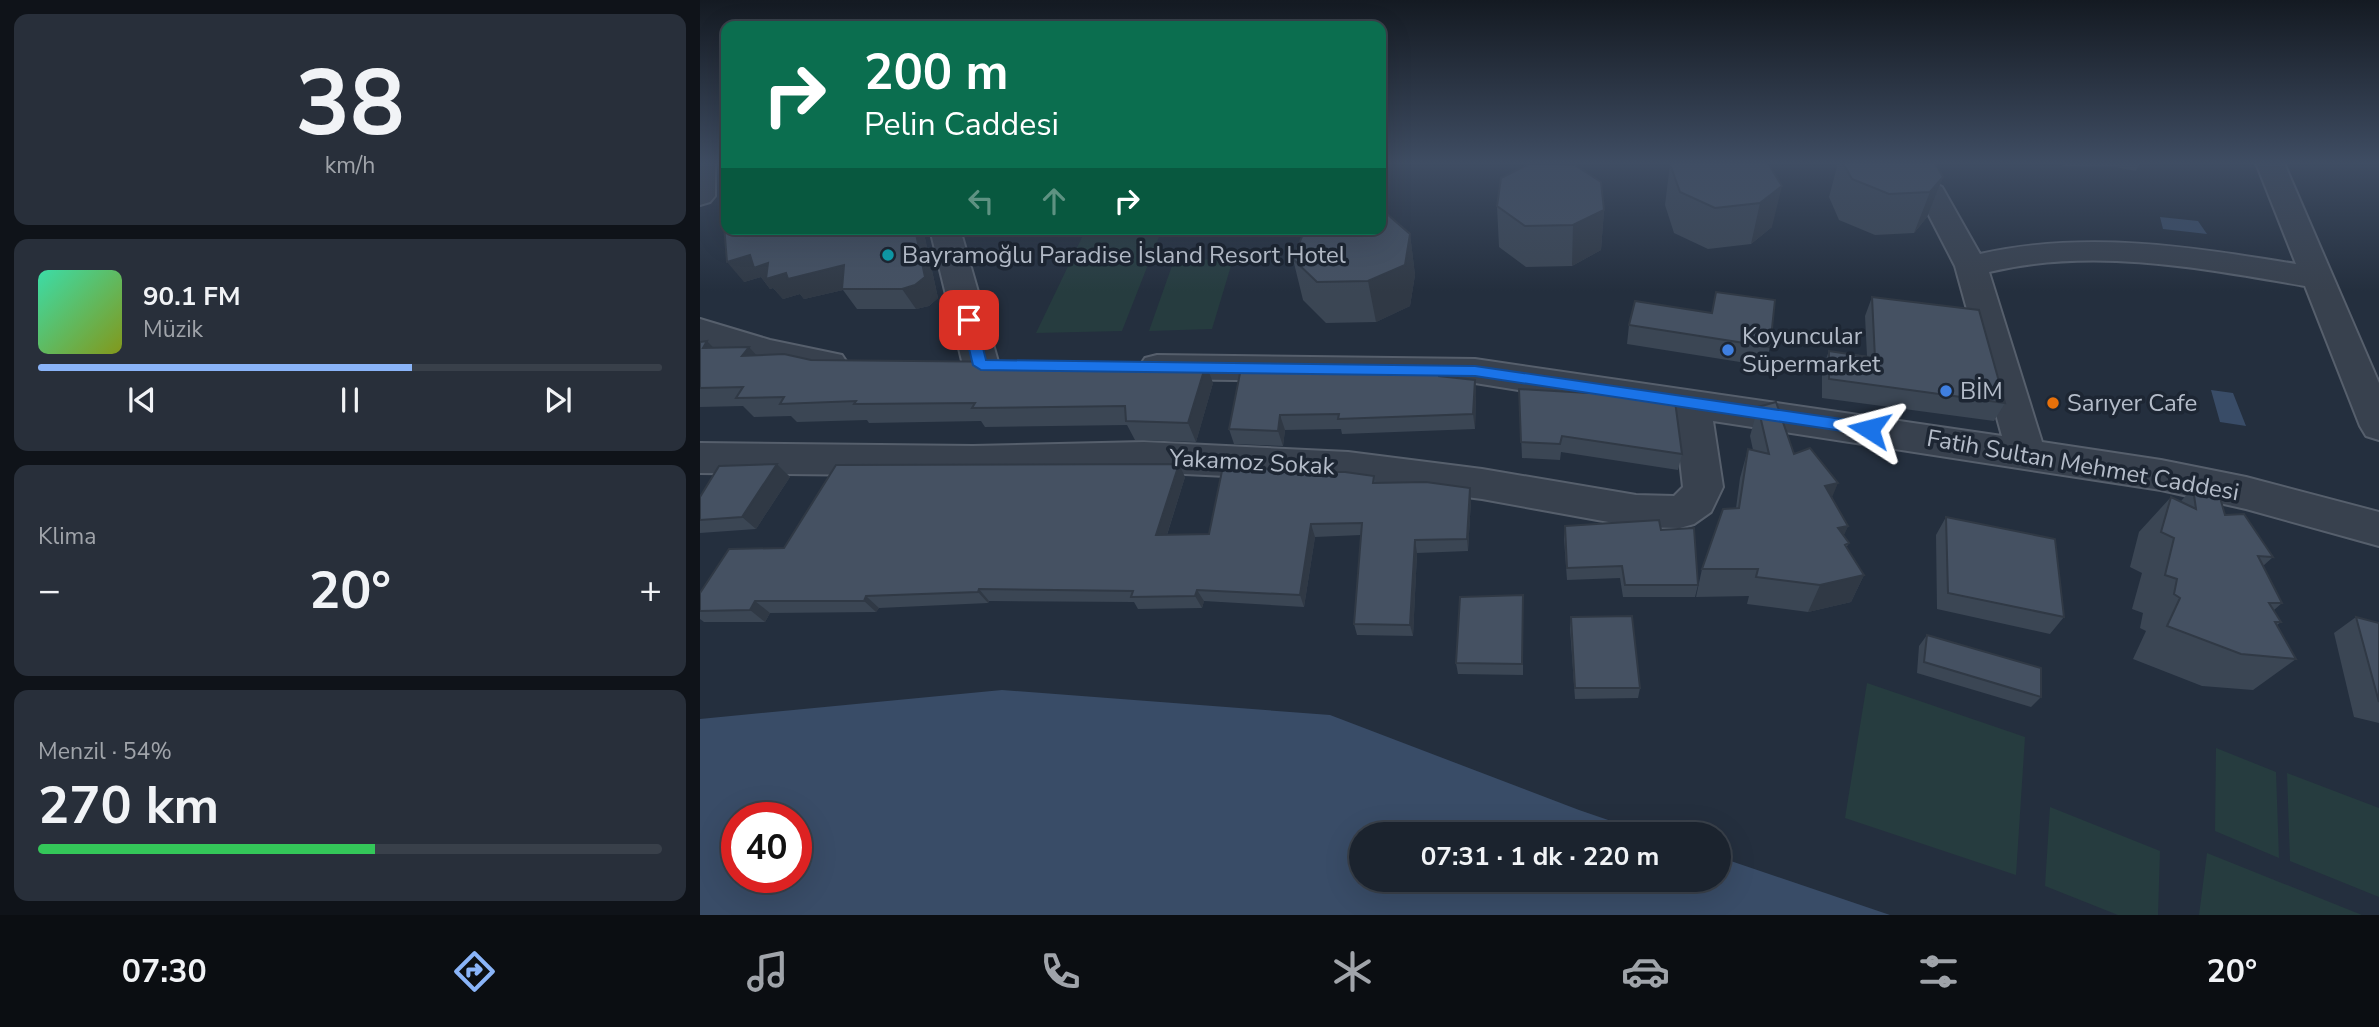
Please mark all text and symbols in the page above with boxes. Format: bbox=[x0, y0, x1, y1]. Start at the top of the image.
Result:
text: 200 m bbox=[864, 39, 1008, 106]
text: 38 bbox=[295, 42, 405, 166]
icon: right bbox=[749, 49, 840, 140]
text: Pelin Caddesi bbox=[864, 103, 1059, 146]
text: km/h bbox=[325, 150, 375, 181]
icon: left bbox=[962, 182, 1000, 220]
icon: ahead bbox=[1035, 182, 1073, 220]
icon: right bbox=[1108, 182, 1146, 220]
place label: Bayramoğlu Paradise İsland Resort Hotel bbox=[902, 239, 1346, 271]
marker: Bayramoğlu Paradise İsland Resort Hotel bbox=[880, 247, 896, 263]
text: 90.1 FM bbox=[143, 279, 240, 314]
pin bbox=[939, 290, 999, 350]
icon: arrive bbox=[950, 301, 988, 339]
text: Müzik bbox=[143, 314, 203, 345]
place label: Koyuncular Süpermarket bbox=[1742, 320, 1881, 380]
marker: Koyuncular Süpermarket bbox=[1720, 342, 1736, 358]
place label: BİM bbox=[1960, 375, 2003, 407]
icon: previous bbox=[123, 381, 161, 419]
icon: pause bbox=[331, 381, 369, 419]
icon: next bbox=[539, 381, 577, 419]
marker: BİM bbox=[1938, 383, 1954, 399]
place label: Sarıyer Cafe bbox=[2067, 387, 2197, 419]
position arrow bbox=[1832, 392, 1906, 466]
marker: Sarıyer Cafe bbox=[2045, 395, 2061, 411]
street label: Fatih Sultan Mehmet Caddesi bbox=[1924, 422, 2242, 508]
street label: Yakamoz Sokak bbox=[1168, 442, 1336, 482]
text: Klima bbox=[38, 521, 96, 552]
text: 20° bbox=[309, 555, 391, 626]
text: − bbox=[38, 565, 61, 616]
text: + bbox=[639, 565, 662, 616]
text: Menzil · 54% bbox=[38, 736, 172, 767]
text: 270 km bbox=[38, 770, 219, 841]
speed limit sign: 40 bbox=[721, 802, 812, 893]
text: 07:31 · 1 dk · 220 m bbox=[1421, 839, 1659, 874]
icon: directions bbox=[450, 947, 499, 996]
icon: music bbox=[743, 947, 792, 996]
icon: phone bbox=[1036, 947, 1085, 996]
icon: climate bbox=[1328, 947, 1377, 996]
icon: car bbox=[1621, 947, 1670, 996]
icon: filters bbox=[1914, 947, 1963, 996]
text: 07:30 bbox=[122, 950, 207, 993]
text: 20° bbox=[2207, 950, 2257, 993]

